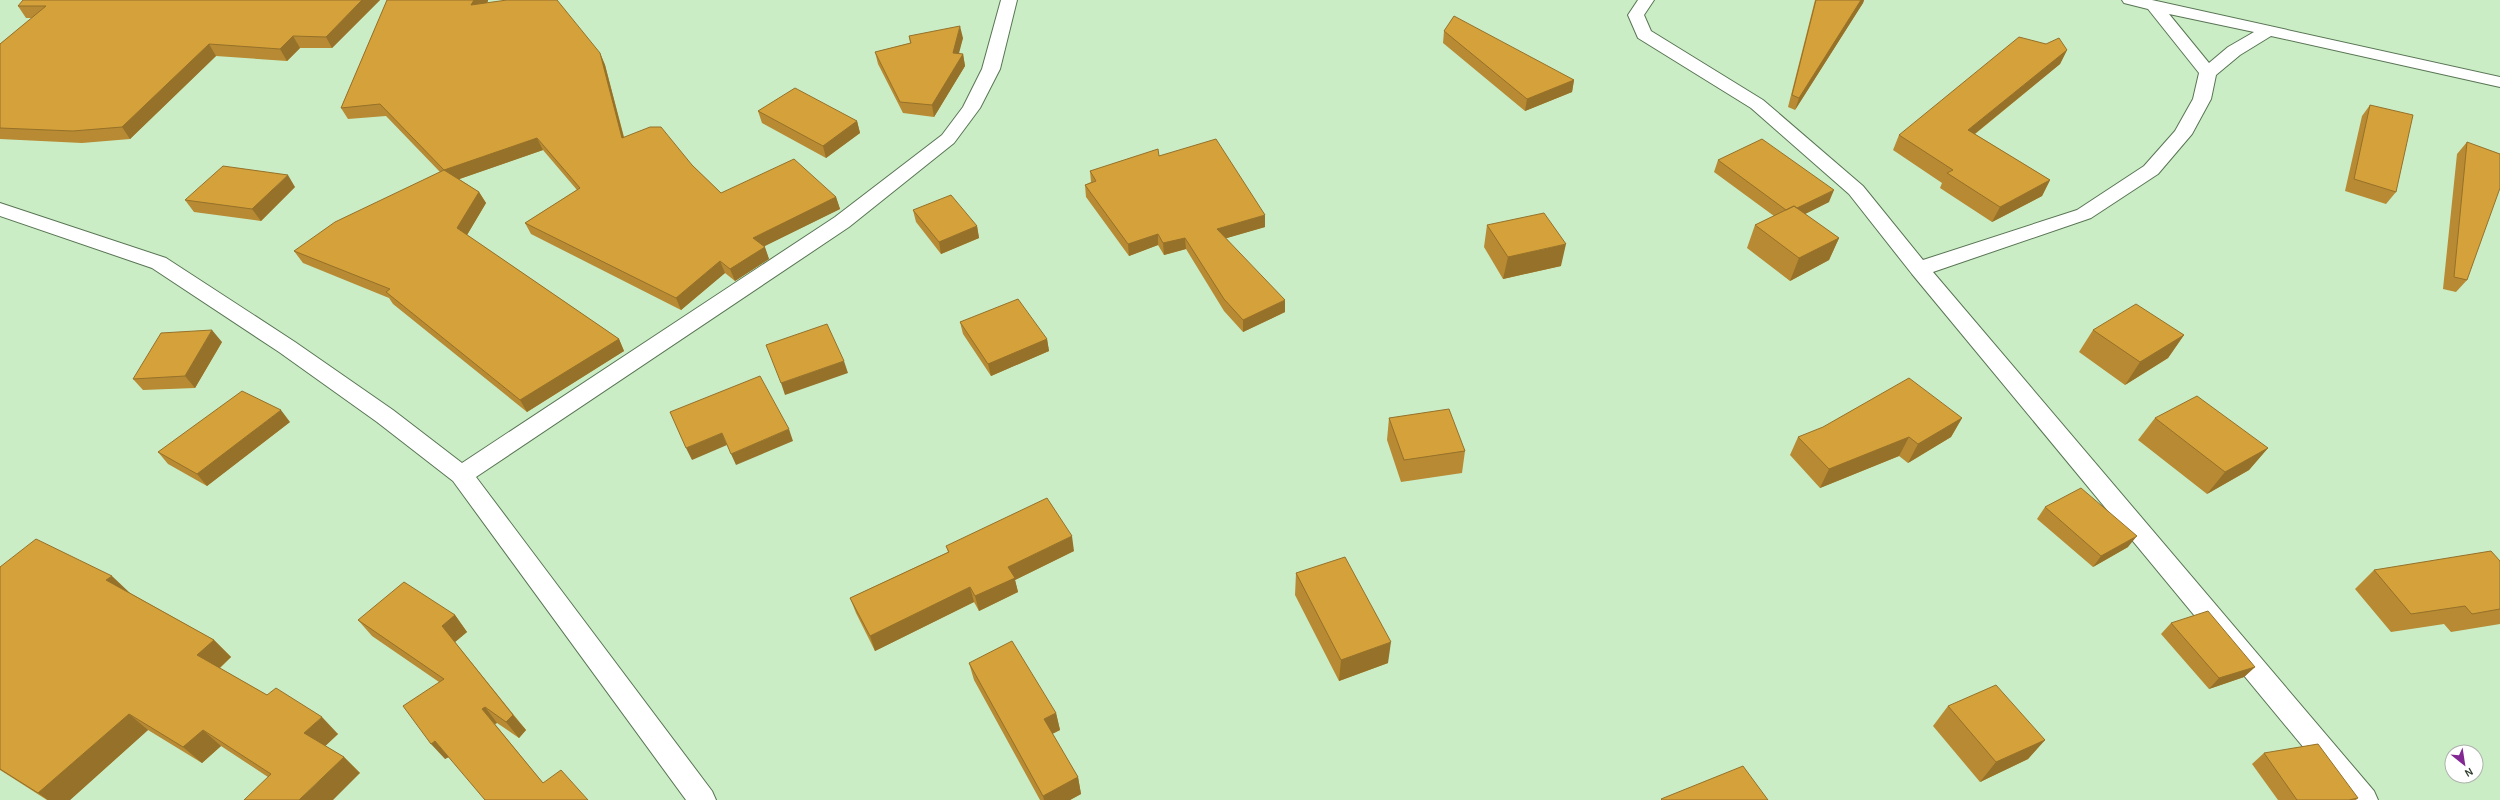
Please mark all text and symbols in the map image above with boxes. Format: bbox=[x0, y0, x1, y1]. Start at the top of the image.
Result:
north arrow bbox=[2444, 744, 2484, 784]
text: N bbox=[2462, 765, 2475, 780]

